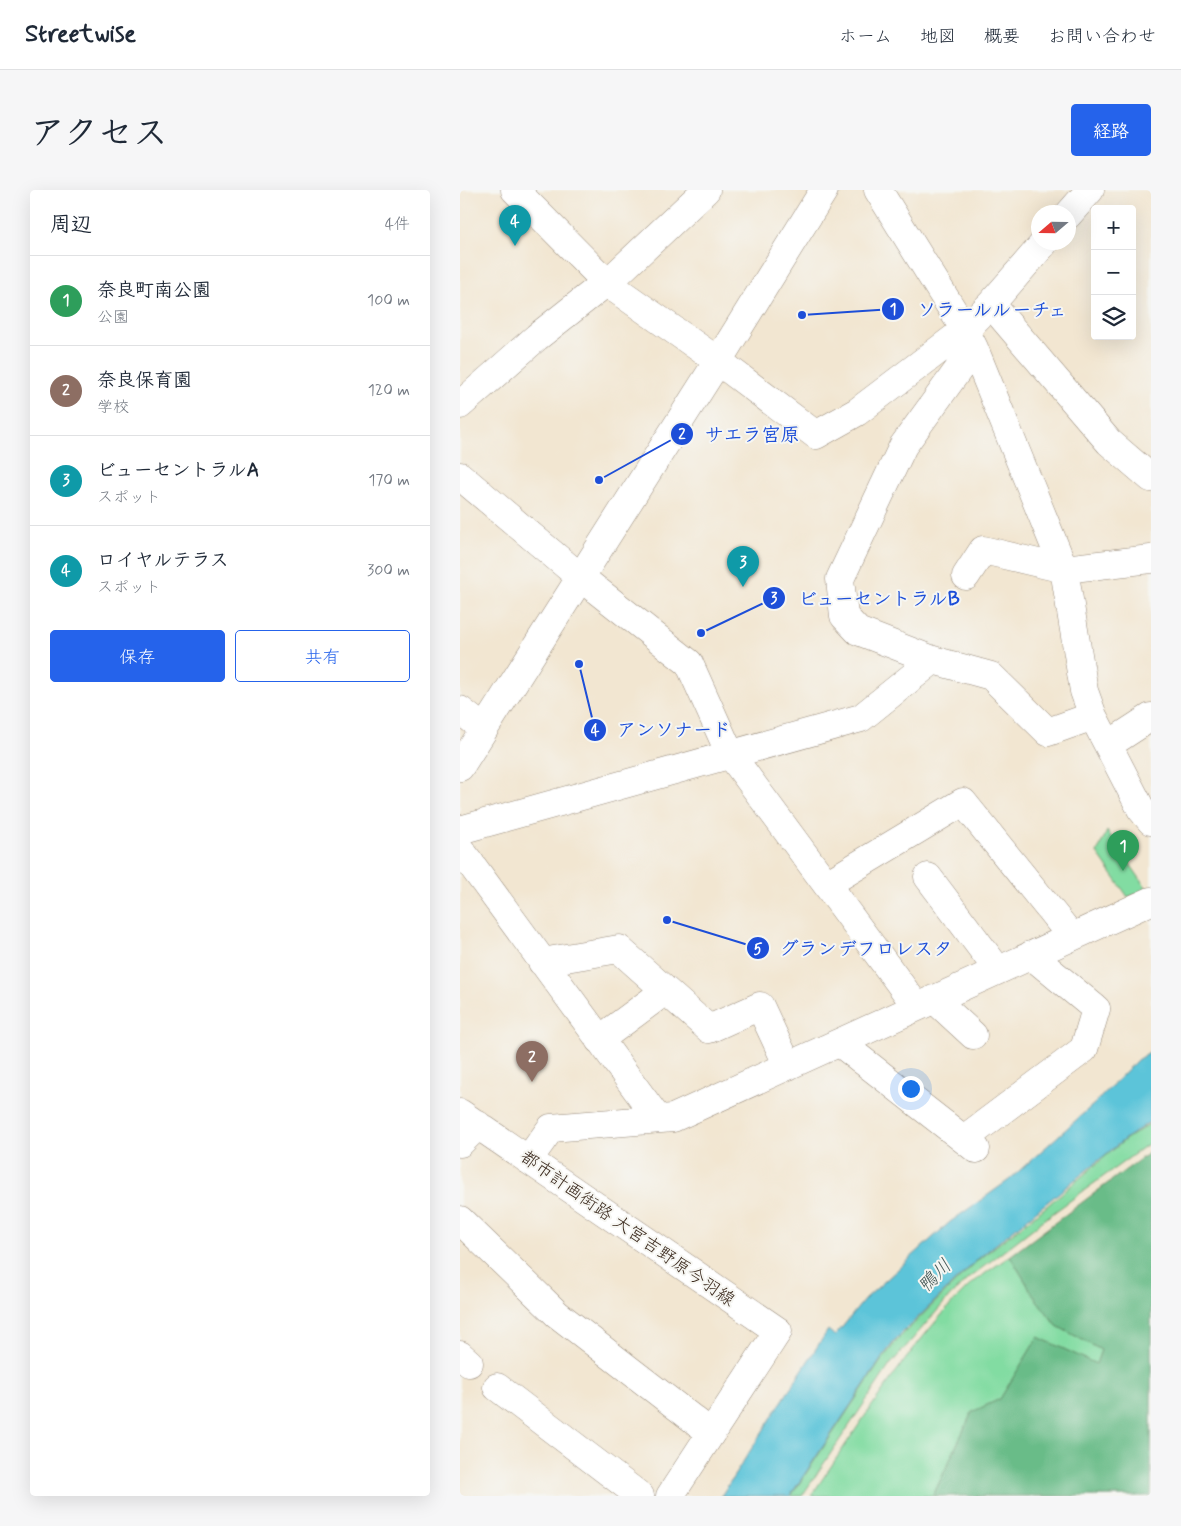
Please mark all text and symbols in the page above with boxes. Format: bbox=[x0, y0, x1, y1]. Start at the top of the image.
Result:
text: Streetwise bbox=[25, 19, 136, 50]
text: ホーム bbox=[839, 25, 892, 49]
text: 地図 bbox=[920, 25, 956, 49]
text: 概要 bbox=[984, 25, 1020, 49]
text: お問い合わせ bbox=[1048, 25, 1156, 49]
button: 経路 bbox=[1071, 104, 1151, 156]
text: アクセス bbox=[30, 111, 168, 157]
pin: 4 bbox=[499, 205, 531, 246]
north arrow bbox=[1031, 205, 1076, 250]
map controls bbox=[1091, 205, 1136, 340]
button: + bbox=[1091, 205, 1136, 250]
text: 周辺 bbox=[50, 211, 92, 239]
text: 4件 bbox=[385, 214, 410, 235]
button: − bbox=[1091, 250, 1136, 295]
text: 奈良町南公園 bbox=[97, 278, 211, 303]
text: 1 bbox=[62, 290, 70, 311]
text: 100 m bbox=[367, 290, 410, 311]
callout: ソラールルーチェ bbox=[881, 292, 1078, 326]
button: layers bbox=[1091, 295, 1136, 340]
text: ソラールルーチェ bbox=[917, 298, 1067, 323]
text: 1 bbox=[890, 300, 896, 320]
text: 公園 bbox=[97, 307, 129, 328]
text: 奈良保育園 bbox=[97, 368, 192, 393]
text: 2 bbox=[62, 380, 70, 401]
text: 120 m bbox=[368, 380, 410, 401]
text: 学校 bbox=[97, 397, 129, 418]
callout: サエラ宮原 bbox=[669, 417, 809, 451]
text: サエラ宮原 bbox=[704, 423, 800, 448]
text: 2 bbox=[678, 425, 686, 445]
text: ビューセントラルA bbox=[97, 458, 259, 483]
text: 3 bbox=[62, 470, 70, 491]
text: 170 m bbox=[368, 470, 410, 491]
text: スポット bbox=[97, 487, 161, 508]
pin: 3 bbox=[727, 546, 759, 587]
text: ロイヤルテラス bbox=[97, 548, 229, 573]
text: 4 bbox=[61, 560, 71, 581]
text: 300 m bbox=[367, 560, 410, 581]
text: スポット bbox=[97, 577, 161, 598]
callout: ビューセントラルB bbox=[762, 581, 971, 615]
text: ビューセントラルB bbox=[798, 587, 960, 612]
text: 3 bbox=[771, 589, 778, 609]
button: 保存 bbox=[50, 630, 225, 682]
button: 共有 bbox=[235, 630, 410, 682]
callout: アンソナード bbox=[582, 713, 741, 747]
text: アンソナード bbox=[617, 718, 731, 743]
text: 4 bbox=[591, 721, 600, 741]
pin: 1 bbox=[1107, 830, 1139, 871]
callout: グランデフロレスタ bbox=[745, 931, 961, 965]
text: グランデフロレスタ bbox=[780, 937, 952, 962]
text: 5 bbox=[753, 940, 763, 960]
pin: 2 bbox=[516, 1041, 548, 1082]
your location bbox=[898, 1076, 924, 1102]
street label: 都市計画街路 大宮吉野原今羽線 bbox=[515, 1145, 740, 1312]
water label: 鴨川 bbox=[913, 1254, 957, 1298]

